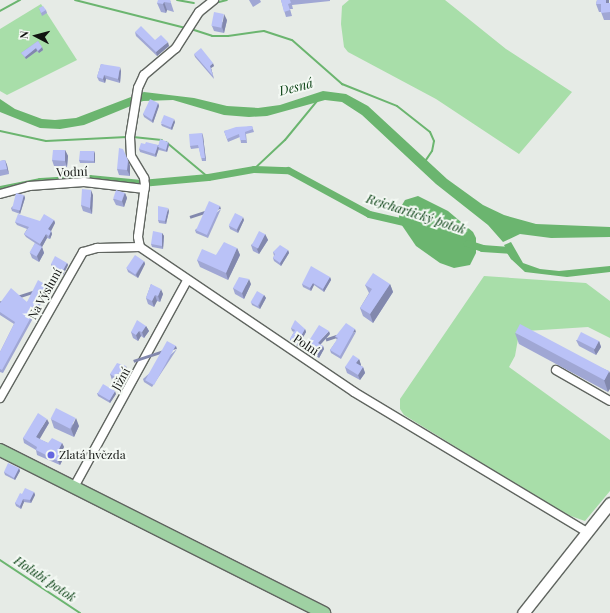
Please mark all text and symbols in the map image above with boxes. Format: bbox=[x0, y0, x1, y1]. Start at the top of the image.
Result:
north arrow bbox=[16, 16, 56, 56]
text: N bbox=[16, 30, 31, 39]
water label: Desná bbox=[277, 75, 315, 99]
street label: Vodní bbox=[56, 164, 88, 180]
water label: Rejchartický potok bbox=[364, 191, 468, 237]
street label: Na Výsluní bbox=[25, 266, 65, 322]
street label: Polní bbox=[291, 331, 321, 359]
street label: Jižní bbox=[109, 365, 133, 393]
place label: Zlatá hvězda bbox=[59, 448, 126, 462]
marker: Zlatá hvězda bbox=[46, 450, 56, 460]
water label: Holubí potok bbox=[11, 553, 79, 605]

